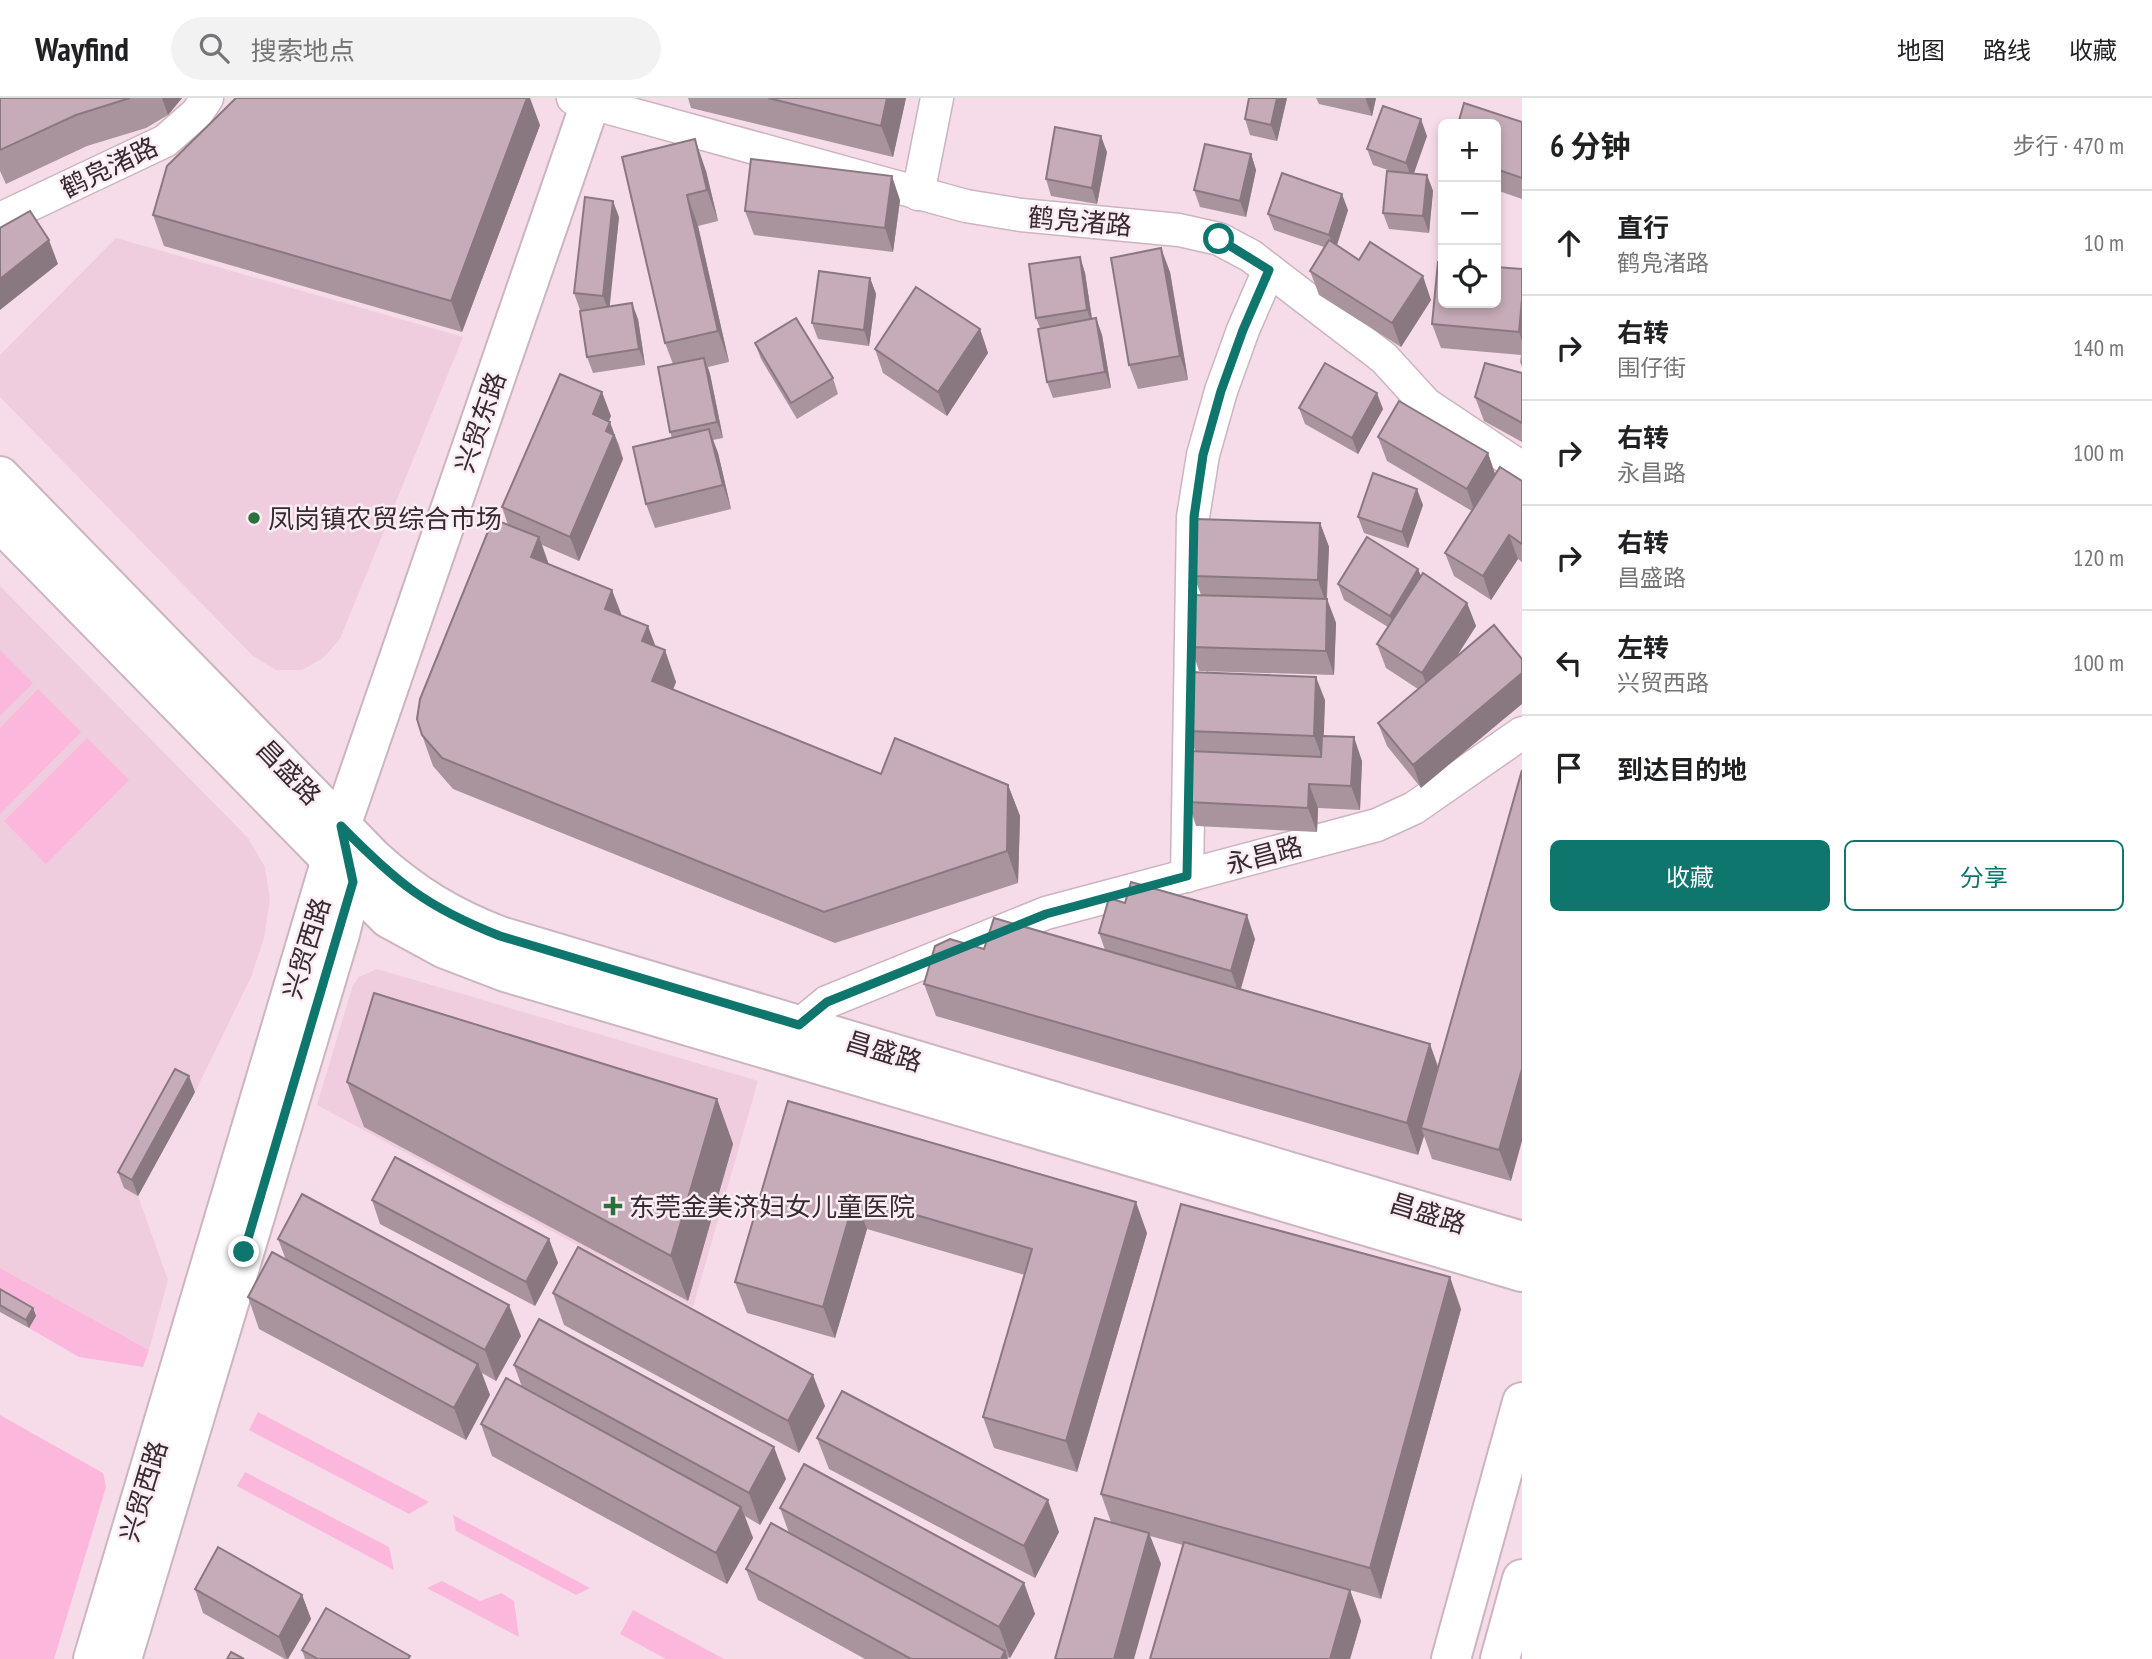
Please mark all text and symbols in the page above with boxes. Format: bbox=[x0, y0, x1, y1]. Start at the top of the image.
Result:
search box bbox=[171, 17, 661, 80]
text: Wayfind bbox=[35, 27, 129, 70]
icon: search bbox=[195, 29, 233, 67]
text: 搜索地点 bbox=[251, 34, 355, 67]
text: 地图 bbox=[1897, 35, 1945, 66]
text: 路线 bbox=[1983, 35, 2031, 66]
text: 收藏 bbox=[2069, 35, 2117, 66]
map controls bbox=[1438, 119, 1501, 308]
button: + bbox=[1438, 119, 1501, 182]
text: 6 分钟 bbox=[1550, 126, 1631, 165]
street label: 鹤凫渚路 bbox=[55, 129, 163, 205]
text: 步行 · 470 m bbox=[2012, 131, 2124, 160]
button: − bbox=[1438, 182, 1501, 245]
street label: 鹤凫渚路 bbox=[1027, 200, 1133, 242]
text: 直行 bbox=[1617, 211, 1669, 244]
route start bbox=[1203, 223, 1234, 254]
icon: ahead bbox=[1550, 224, 1588, 262]
text: 10 m bbox=[2083, 228, 2124, 257]
button: locate bbox=[1438, 245, 1501, 308]
text: 鹤凫渚路 bbox=[1617, 248, 1709, 277]
text: 右转 bbox=[1617, 316, 1669, 349]
icon: right bbox=[1550, 329, 1588, 367]
text: 140 m bbox=[2073, 333, 2124, 362]
text: 围仔街 bbox=[1617, 353, 1686, 382]
street label: 兴贸东路 bbox=[447, 367, 513, 477]
text: 右转 bbox=[1617, 421, 1669, 454]
icon: right bbox=[1550, 434, 1588, 472]
text: 100 m bbox=[2073, 438, 2124, 467]
text: 永昌路 bbox=[1617, 458, 1686, 487]
place label: 凤岗镇农贸综合市场 bbox=[268, 502, 502, 535]
marker: 凤岗镇农贸综合市场 bbox=[246, 510, 262, 526]
text: 右转 bbox=[1617, 526, 1669, 559]
icon: right bbox=[1550, 539, 1588, 577]
text: 120 m bbox=[2073, 543, 2124, 572]
text: 昌盛路 bbox=[1617, 563, 1686, 592]
text: 左转 bbox=[1617, 631, 1669, 664]
icon: left bbox=[1550, 644, 1588, 682]
text: 100 m bbox=[2073, 648, 2124, 677]
text: 兴贸西路 bbox=[1617, 668, 1709, 697]
street label: 昌盛路 bbox=[250, 732, 328, 812]
icon: arrive bbox=[1550, 749, 1588, 787]
text: 到达目的地 bbox=[1617, 753, 1747, 786]
street label: 永昌路 bbox=[1222, 829, 1306, 881]
button: 收藏 bbox=[1550, 840, 1830, 911]
button: 分享 bbox=[1844, 840, 2124, 911]
street label: 兴贸西路 bbox=[275, 893, 337, 1003]
street label: 昌盛路 bbox=[842, 1024, 926, 1078]
street label: 昌盛路 bbox=[1386, 1186, 1470, 1240]
place label: 东莞金美济妇女儿童医院 bbox=[629, 1190, 915, 1223]
marker: 东莞金美济妇女儿童医院 bbox=[603, 1196, 623, 1216]
route end bbox=[228, 1236, 259, 1267]
street label: 兴贸西路 bbox=[112, 1436, 174, 1546]

